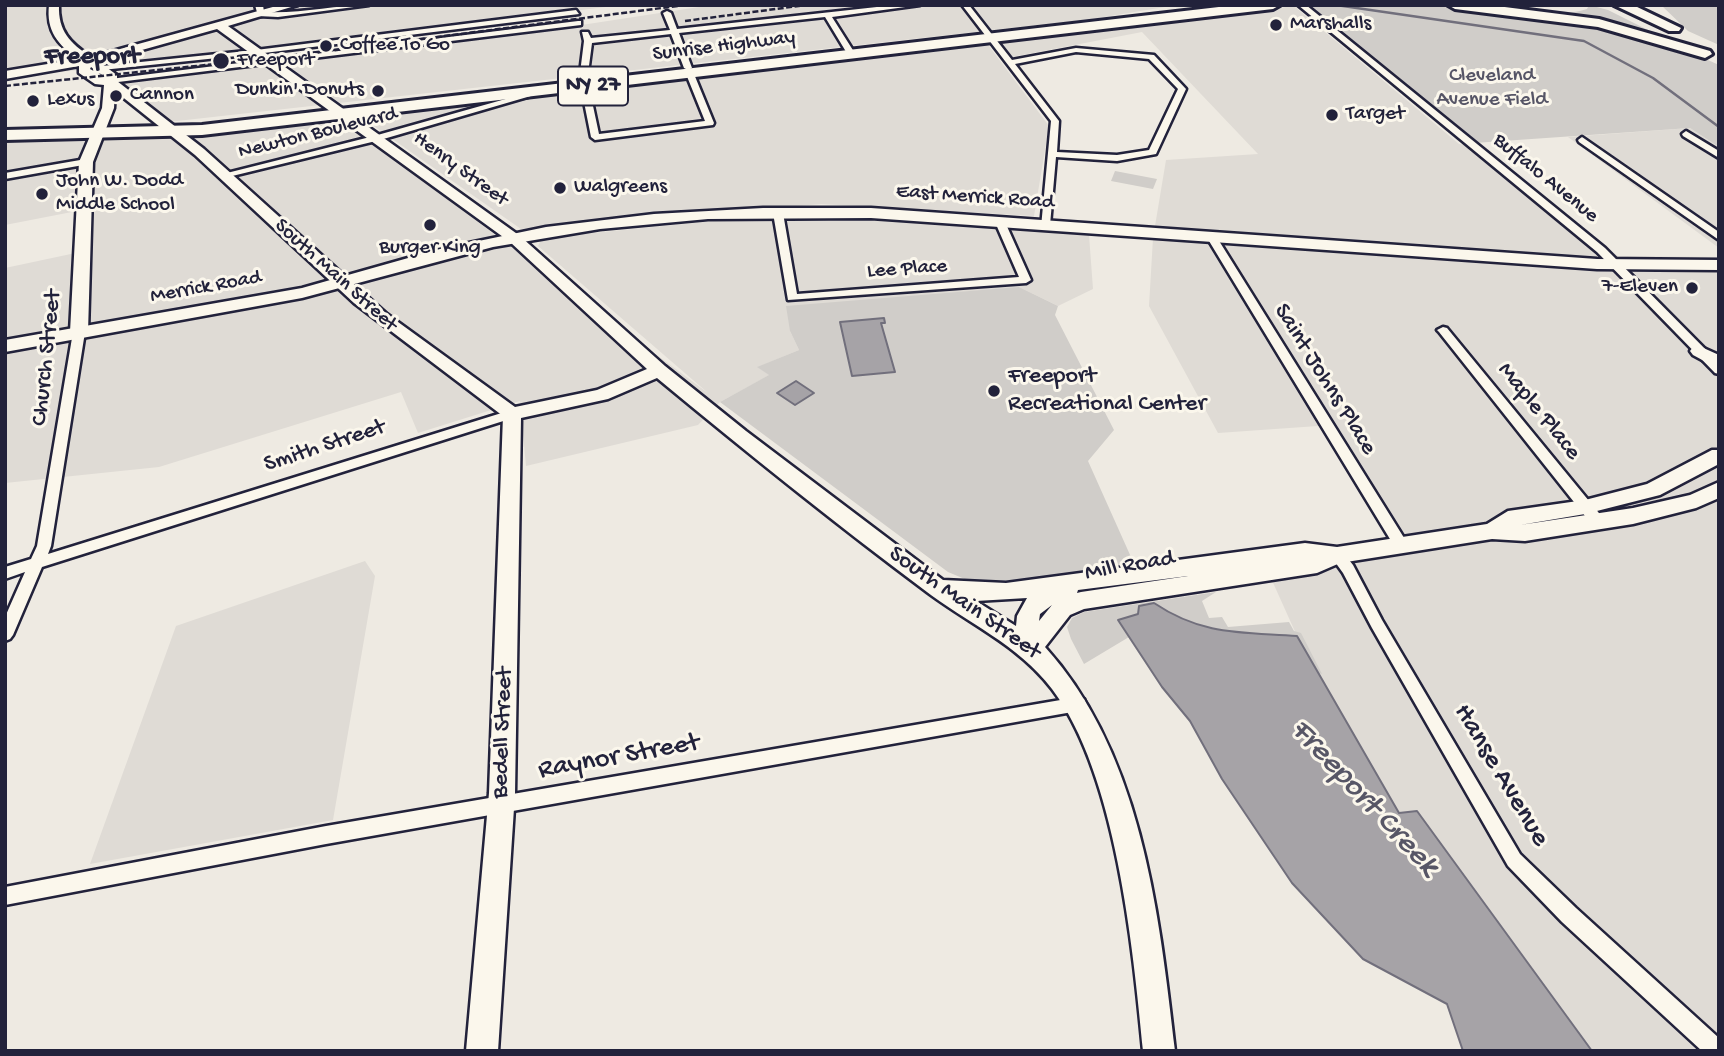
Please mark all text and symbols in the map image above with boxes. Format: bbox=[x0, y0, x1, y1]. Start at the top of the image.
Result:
place label: Marshalls bbox=[1290, 12, 1371, 38]
marker: Marshalls bbox=[1268, 17, 1284, 33]
street label: Sunrise Highway bbox=[651, 26, 797, 68]
place label: Coffee To Go bbox=[340, 33, 450, 59]
marker: Coffee To Go bbox=[318, 38, 334, 54]
district label: Freeport bbox=[44, 42, 140, 74]
place label: Freeport bbox=[237, 48, 314, 74]
marker: Freeport bbox=[211, 51, 231, 71]
park label: Cleveland Avenue Field bbox=[1436, 64, 1548, 114]
road number: NY 27 bbox=[558, 66, 628, 106]
place label: Dunkin' Donuts bbox=[236, 78, 364, 104]
place label: Cannon bbox=[130, 83, 194, 109]
marker: Dunkin' Donuts bbox=[370, 83, 386, 99]
place label: Lexus bbox=[47, 88, 94, 114]
marker: Cannon bbox=[108, 88, 124, 104]
marker: Lexus bbox=[25, 93, 41, 109]
street label: Newton Boulevard bbox=[236, 102, 400, 166]
place label: Target bbox=[1346, 102, 1405, 128]
marker: Target bbox=[1324, 107, 1340, 123]
street label: Henry Street bbox=[407, 127, 513, 213]
street label: Buffalo Avenue bbox=[1487, 129, 1603, 229]
place label: John W. Dodd Middle School bbox=[56, 169, 183, 219]
place label: Walgreens bbox=[574, 175, 667, 201]
marker: Walgreens bbox=[552, 180, 568, 196]
street label: East Merrick Road bbox=[895, 180, 1055, 216]
marker: John W. Dodd Middle School bbox=[34, 186, 50, 202]
street label: South Main Street bbox=[268, 214, 402, 338]
marker: Burger King bbox=[422, 217, 438, 233]
place label: Burger King bbox=[379, 236, 481, 262]
street label: Lee Place bbox=[866, 255, 948, 285]
street label: Merrick Road bbox=[149, 266, 263, 310]
place label: 7-Eleven bbox=[1602, 275, 1678, 301]
marker: 7-Eleven bbox=[1684, 280, 1700, 296]
street label: Church Street bbox=[27, 289, 69, 427]
street label: Saint Johns Place bbox=[1266, 299, 1382, 461]
street label: Maple Place bbox=[1490, 357, 1586, 467]
place label: Freeport Recreational Center bbox=[1008, 363, 1206, 419]
marker: Freeport Recreational Center bbox=[986, 383, 1002, 399]
street label: Smith Street bbox=[261, 414, 389, 480]
street label: South Main Street bbox=[882, 541, 1046, 667]
street label: Mill Road bbox=[1083, 545, 1177, 589]
street label: Bedell Street bbox=[487, 667, 521, 799]
street label: Hanse Avenue bbox=[1444, 699, 1556, 853]
water label: Freeport Creek bbox=[1280, 712, 1446, 886]
street label: Raynor Street bbox=[536, 727, 702, 789]

